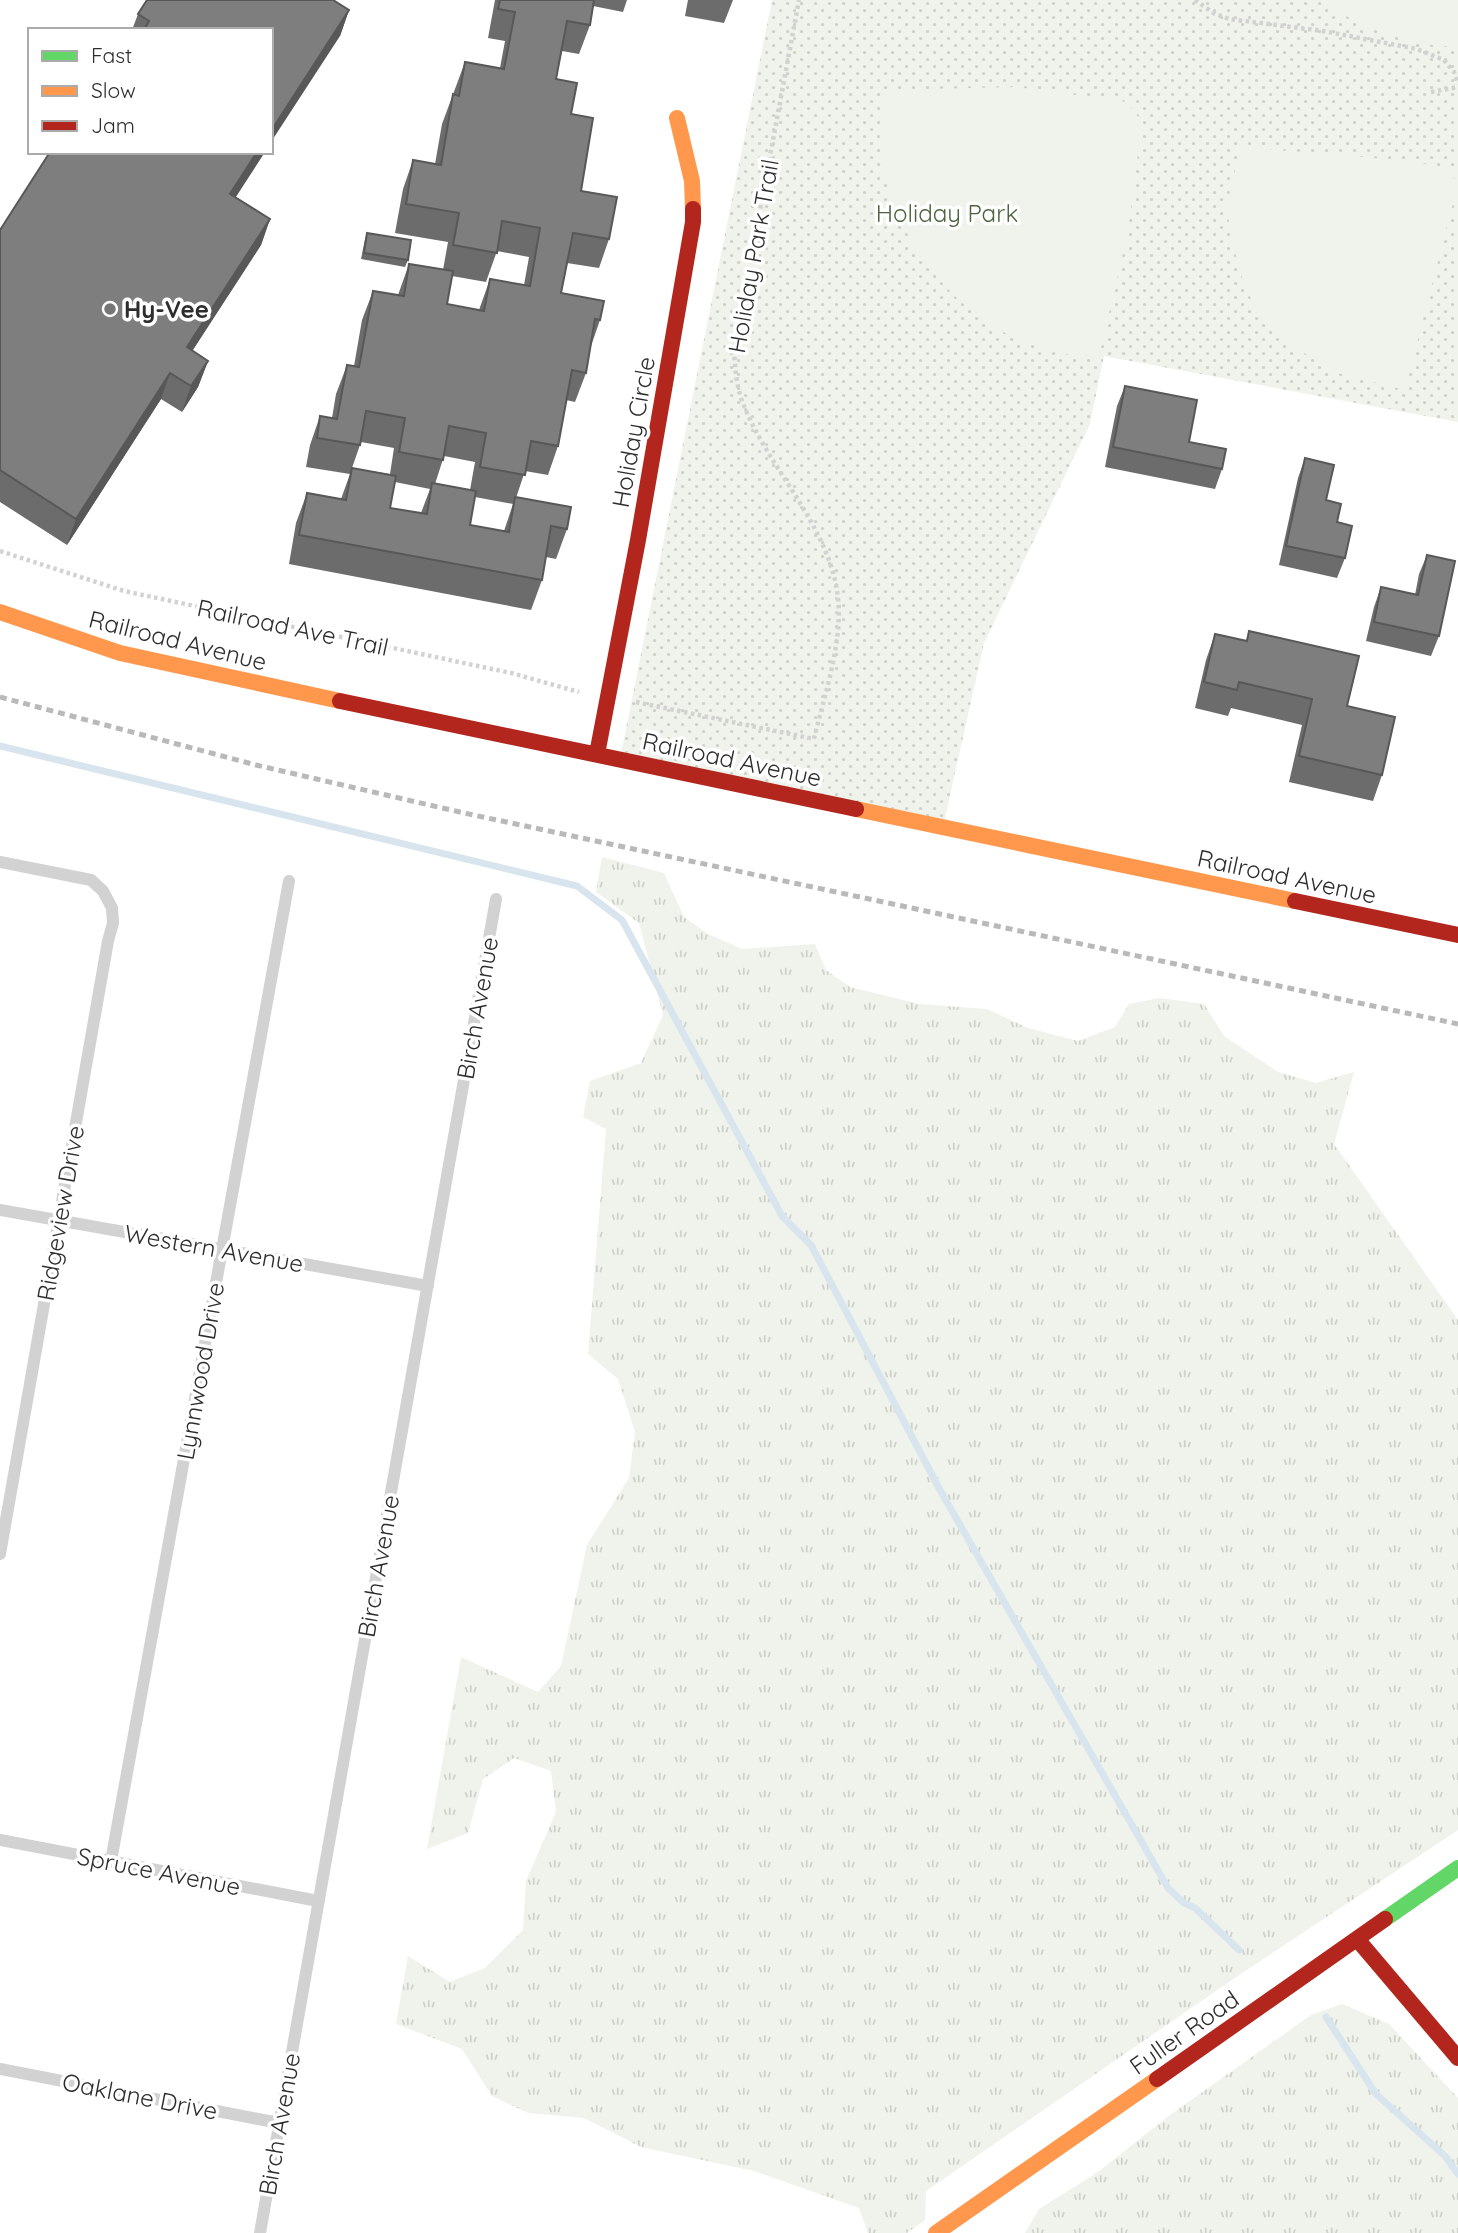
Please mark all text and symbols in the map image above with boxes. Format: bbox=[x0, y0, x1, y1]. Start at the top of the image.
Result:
legend bbox=[28, 28, 273, 154]
text: Fast bbox=[91, 42, 132, 68]
text: Slow bbox=[91, 77, 136, 103]
text: Jam bbox=[91, 112, 135, 138]
street label: Holiday Park Trail bbox=[721, 157, 785, 355]
park label: Holiday Park bbox=[876, 198, 1018, 228]
place label: Hy-Vee bbox=[124, 294, 209, 324]
marker: Hy-Vee bbox=[102, 301, 118, 317]
street label: Holiday Circle bbox=[605, 354, 661, 510]
street label: Railroad Ave Trail bbox=[195, 592, 391, 662]
street label: Railroad Avenue bbox=[86, 603, 270, 677]
street label: Railroad Avenue bbox=[640, 725, 824, 793]
street label: Railroad Avenue bbox=[1195, 842, 1379, 910]
street label: Birch Avenue bbox=[450, 934, 504, 1082]
street label: Ridgeview Drive bbox=[30, 1123, 90, 1303]
street label: Western Avenue bbox=[122, 1218, 306, 1278]
street label: Lynnwood Drive bbox=[170, 1280, 230, 1462]
street label: Birch Avenue bbox=[351, 1492, 405, 1640]
street label: Spruce Avenue bbox=[75, 1840, 243, 1902]
street label: Fuller Road bbox=[1124, 1983, 1244, 2081]
street label: Birch Avenue bbox=[252, 2050, 306, 2198]
street label: Oaklane Drive bbox=[60, 2066, 220, 2126]

